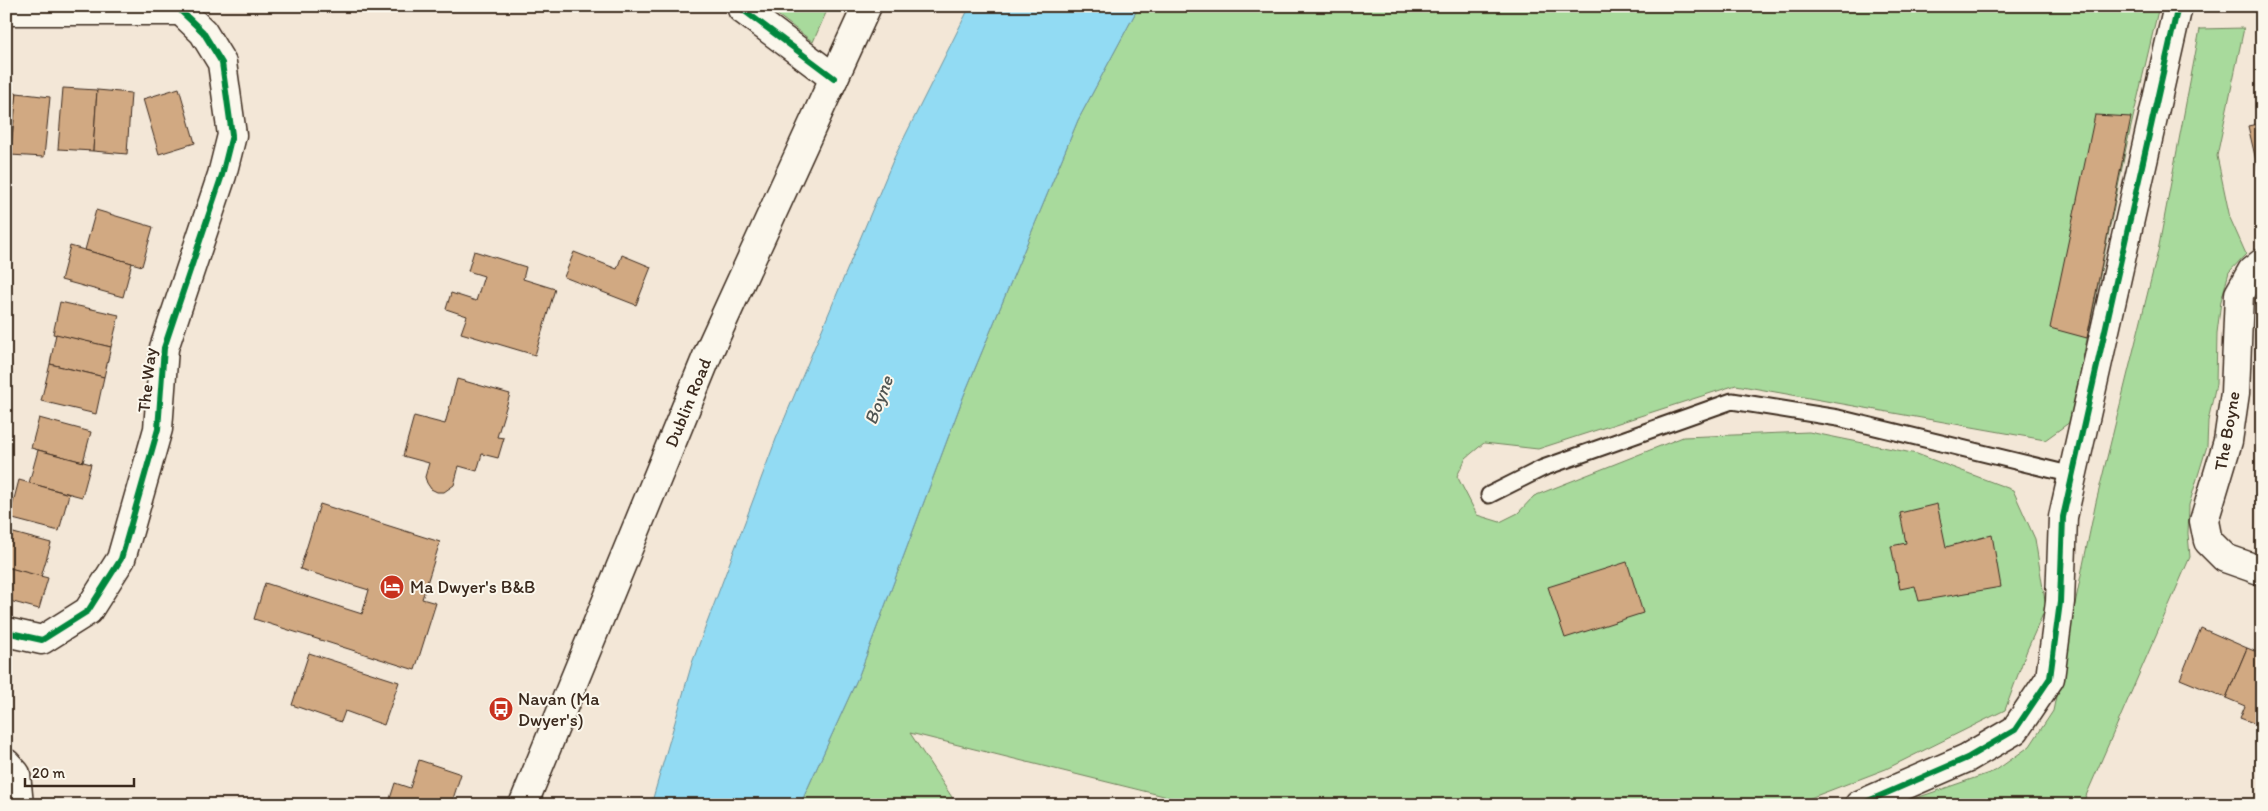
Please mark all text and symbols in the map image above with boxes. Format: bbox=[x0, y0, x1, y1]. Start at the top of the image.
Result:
street label: The Way bbox=[133, 346, 161, 414]
street label: Dublin Road bbox=[660, 355, 716, 450]
water label: Boyne bbox=[859, 372, 899, 428]
street label: The Boyne bbox=[2209, 390, 2245, 472]
hotel icon: Ma Dwyer's B&B bbox=[379, 574, 405, 600]
place label: Ma Dwyer's B&B bbox=[410, 576, 535, 598]
place label: Navan (Ma Dwyer's) bbox=[518, 688, 600, 731]
bus stop icon: Navan (Ma Dwyer's) bbox=[488, 696, 514, 722]
scale bar bbox=[25, 756, 134, 788]
text: 20 m bbox=[32, 764, 66, 782]

